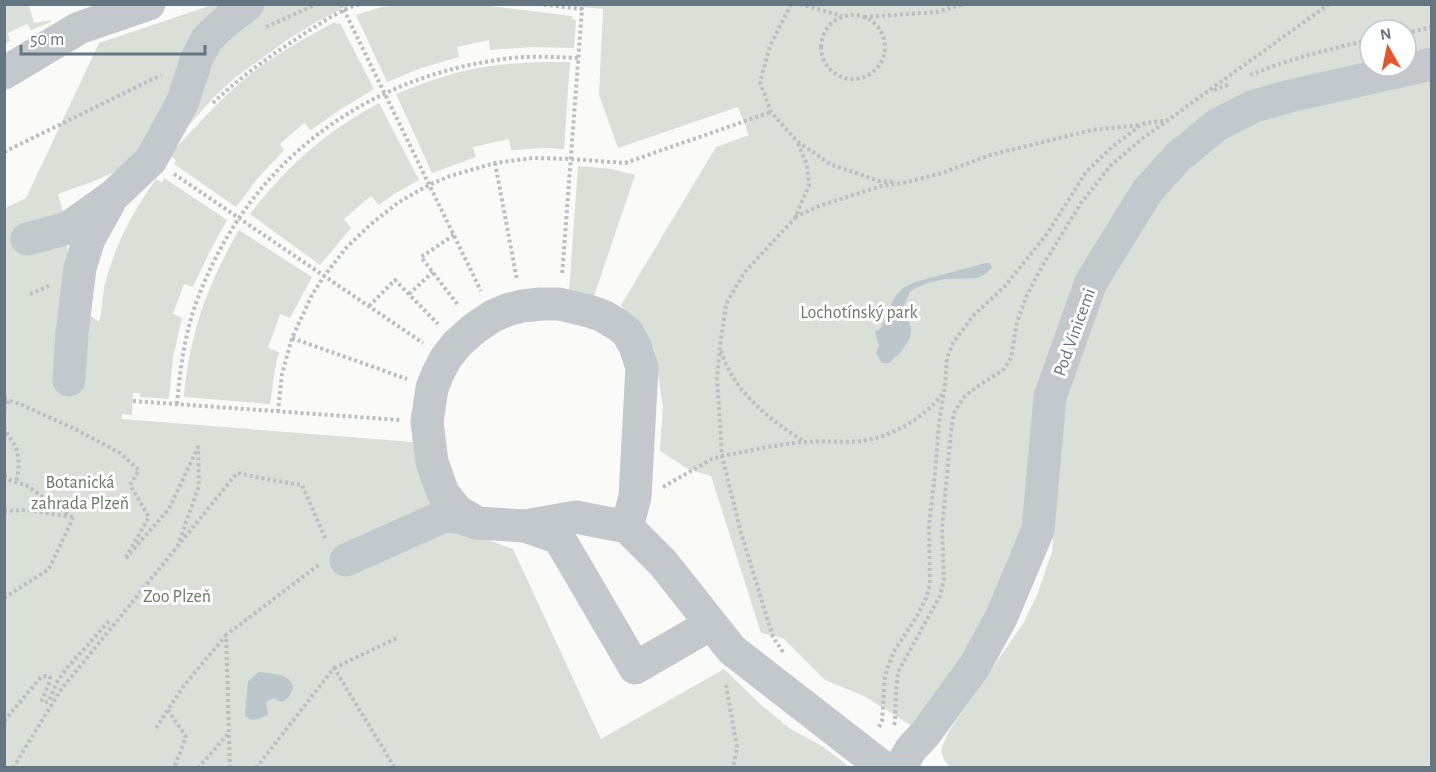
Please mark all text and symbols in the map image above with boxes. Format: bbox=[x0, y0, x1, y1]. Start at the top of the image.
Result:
scale bar bbox=[21, 18, 206, 56]
north arrow bbox=[1358, 18, 1418, 78]
text: N bbox=[1379, 25, 1393, 43]
text: 50 m bbox=[30, 31, 64, 49]
street label: Pod Vinicemi bbox=[1051, 286, 1099, 379]
park label: Lochotínský park bbox=[800, 304, 919, 322]
park label: Botanická zahrada Plzeň bbox=[31, 474, 129, 513]
park label: Zoo Plzeň bbox=[143, 588, 211, 606]

